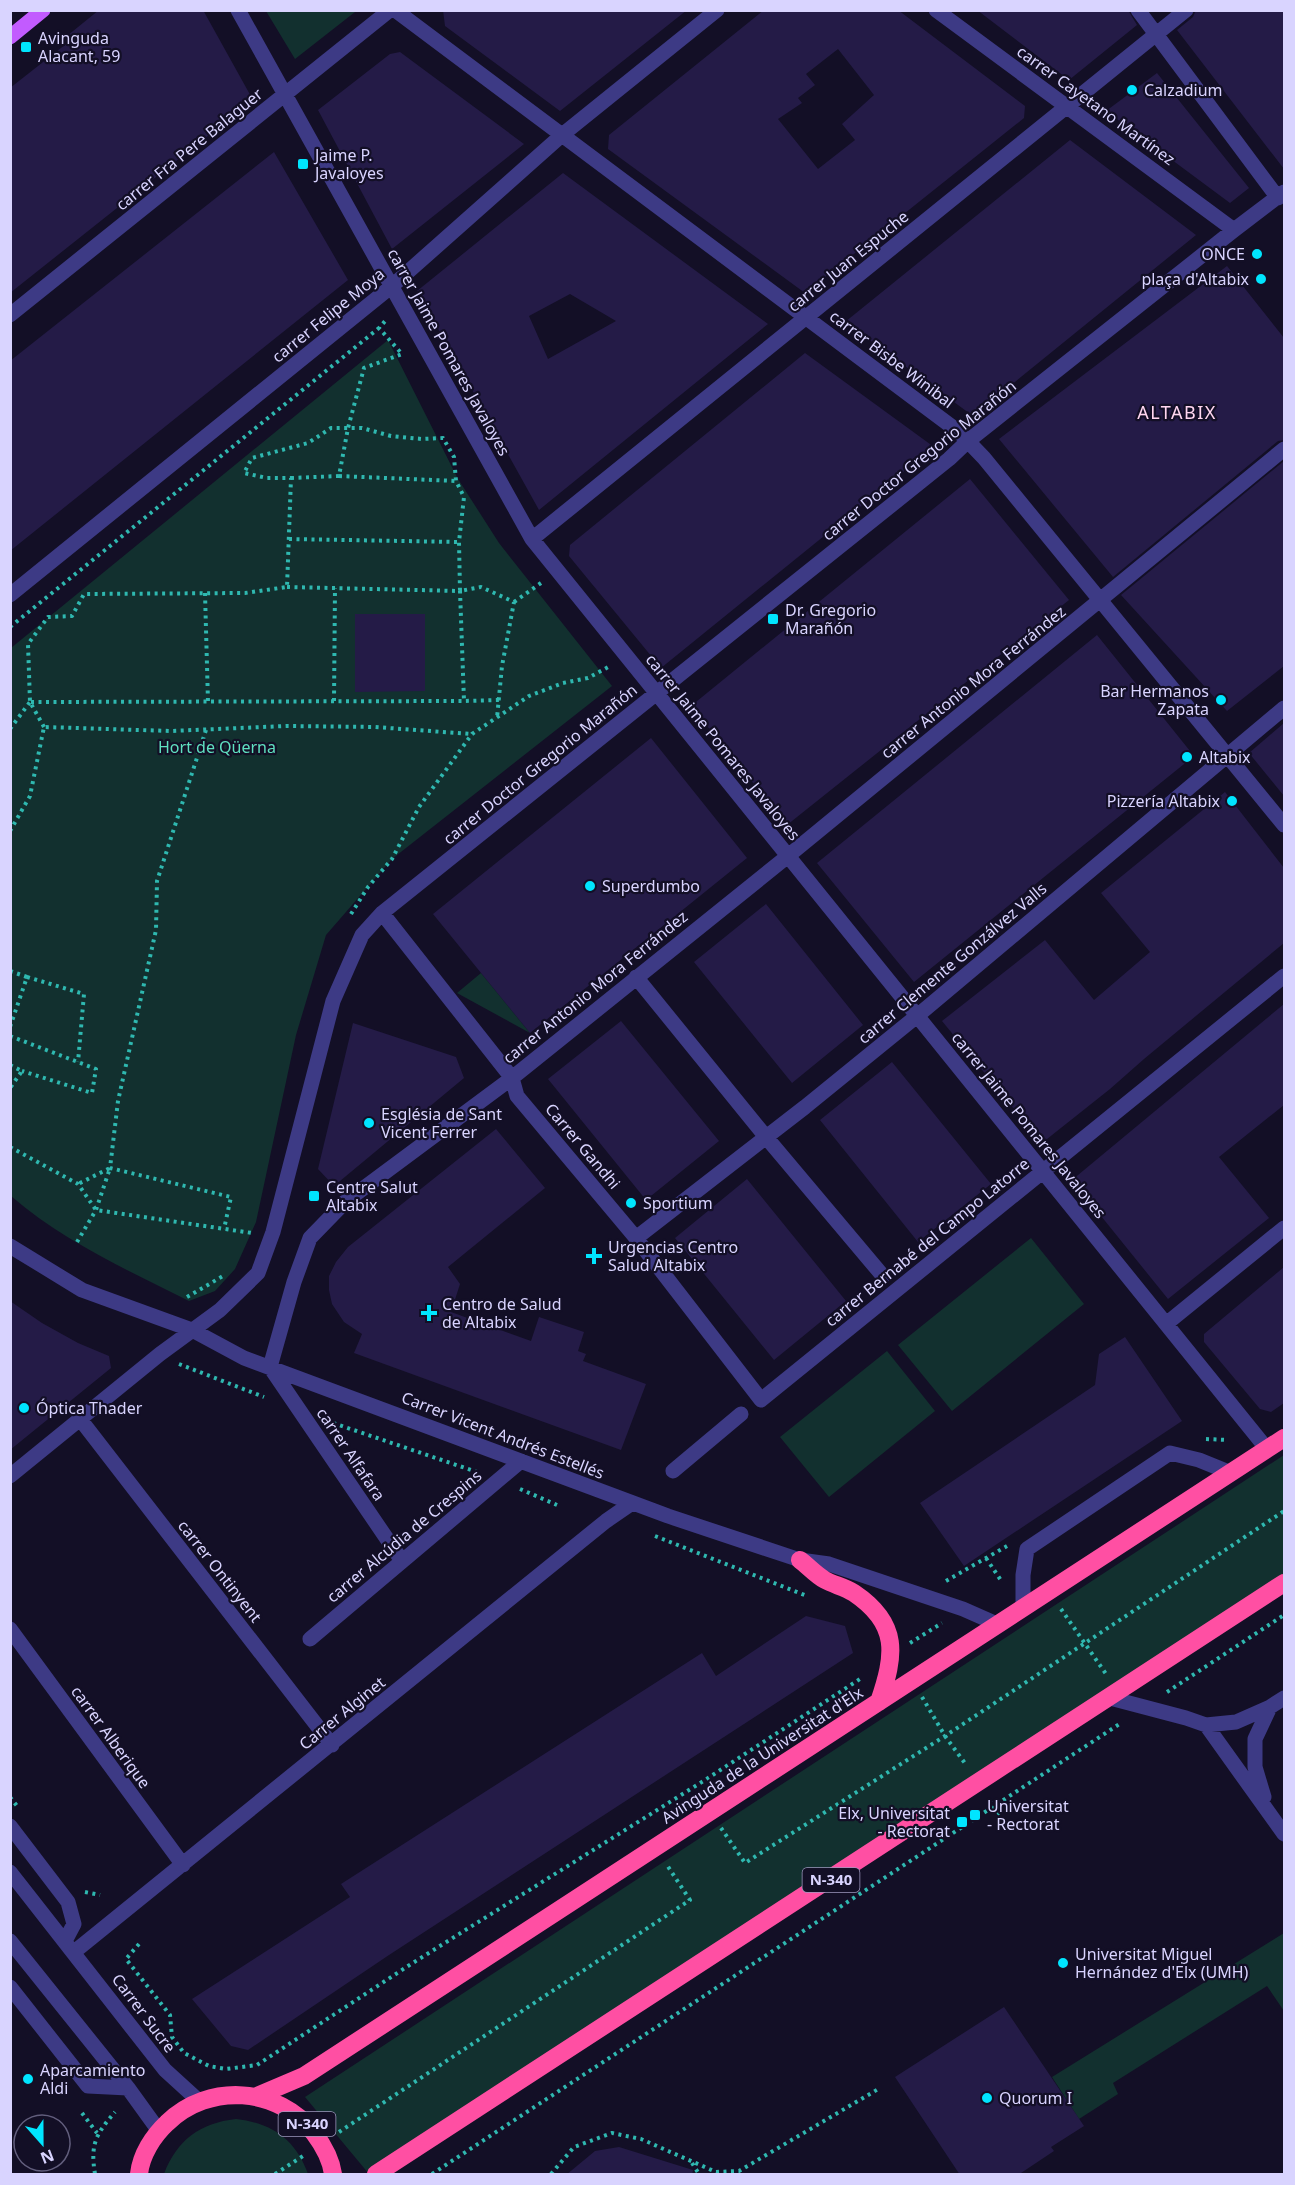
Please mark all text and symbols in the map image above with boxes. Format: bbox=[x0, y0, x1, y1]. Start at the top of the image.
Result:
place label: Avinguda Alacant, 59 bbox=[38, 27, 120, 67]
marker: Avinguda Alacant, 59 bbox=[19, 40, 33, 54]
street label: carrer Cayetano Martínez bbox=[1013, 40, 1179, 170]
place label: Calzadium bbox=[1144, 79, 1223, 101]
street label: carrer Fra Pere Balaguer bbox=[111, 83, 267, 215]
marker: Calzadium bbox=[1125, 83, 1139, 97]
place label: Jaime P. Javaloyes bbox=[313, 144, 384, 184]
marker: Jaime P. Javaloyes bbox=[296, 157, 310, 171]
street label: carrer Juan Espuche bbox=[783, 205, 913, 317]
place label: ONCE bbox=[1201, 243, 1245, 265]
street label: carrer Jaime Pomares Javaloyes bbox=[383, 244, 515, 460]
marker: ONCE bbox=[1250, 247, 1264, 261]
street label: carrer Felipe Moya bbox=[267, 263, 389, 367]
place label: plaça d'Altabix bbox=[1141, 268, 1250, 290]
marker: plaça d'Altabix bbox=[1254, 272, 1268, 286]
street label: carrer Bisbe Winibal bbox=[825, 305, 959, 413]
street label: carrer Doctor Gregorio Marañón bbox=[817, 375, 1021, 545]
district label: ALTABIX bbox=[1137, 400, 1217, 424]
place label: Dr. Gregorio Marañón bbox=[785, 599, 876, 639]
street label: carrer Antonio Mora Ferrández bbox=[876, 601, 1070, 763]
marker: Dr. Gregorio Marañón bbox=[766, 612, 780, 626]
street label: carrer Jaime Pomares Javaloyes bbox=[641, 649, 805, 845]
street label: carrer Doctor Gregorio Marañón bbox=[438, 679, 642, 849]
place label: Bar Hermanos Zapata bbox=[1100, 680, 1209, 720]
marker: Bar Hermanos Zapata bbox=[1214, 693, 1228, 707]
park label: Hort de Qüerna bbox=[158, 736, 276, 758]
place label: Altabix bbox=[1199, 746, 1251, 768]
marker: Altabix bbox=[1180, 750, 1194, 764]
place label: Pizzería Altabix bbox=[1107, 790, 1221, 812]
marker: Pizzería Altabix bbox=[1225, 794, 1239, 808]
place label: Superdumbo bbox=[602, 875, 700, 897]
street label: carrer Clemente Gonzálvez Valls bbox=[853, 877, 1051, 1049]
marker: Superdumbo bbox=[583, 879, 597, 893]
street label: carrer Antonio Mora Ferrández bbox=[498, 906, 692, 1068]
street label: carrer Jaime Pomares Javaloyes bbox=[947, 1027, 1111, 1223]
street label: Carrer Gandhi bbox=[540, 1098, 626, 1194]
place label: Església de Sant Vicent Ferrer bbox=[381, 1103, 502, 1143]
marker: Església de Sant Vicent Ferrer bbox=[362, 1116, 376, 1130]
street label: carrer Bernabé del Campo Latorre bbox=[820, 1153, 1034, 1331]
place label: Centre Salut Altabix bbox=[326, 1176, 418, 1216]
marker: Centre Salut Altabix bbox=[307, 1189, 321, 1203]
place label: Sportium bbox=[643, 1192, 713, 1214]
marker: Sportium bbox=[624, 1196, 638, 1210]
place label: Urgencias Centro Salud Altabix bbox=[608, 1236, 738, 1276]
marker: Urgencias Centro Salud Altabix bbox=[585, 1247, 603, 1265]
place label: Centro de Salud de Altabix bbox=[442, 1293, 562, 1333]
marker: Centro de Salud de Altabix bbox=[420, 1304, 438, 1322]
street label: Carrer Vicent Andrés Estellés bbox=[398, 1386, 608, 1484]
place label: Óptica Thader bbox=[36, 1397, 143, 1419]
marker: Óptica Thader bbox=[17, 1401, 31, 1415]
street label: carrer Alfafara bbox=[312, 1403, 390, 1505]
street label: carrer Alcúdia de Crespins bbox=[322, 1465, 486, 1607]
street label: carrer Ontinyent bbox=[173, 1515, 267, 1627]
street label: Carrer Alginet bbox=[294, 1671, 390, 1755]
street label: carrer Alberique bbox=[66, 1681, 156, 1793]
street label: Avinguda de la Universitat d'Elx bbox=[657, 1681, 868, 1829]
place label: Universitat - Rectorat bbox=[987, 1795, 1069, 1835]
place label: Elx, Universitat - Rectorat bbox=[838, 1802, 950, 1842]
marker: Universitat - Rectorat bbox=[968, 1808, 982, 1822]
marker: Elx, Universitat - Rectorat bbox=[955, 1815, 969, 1829]
road number: N-340 bbox=[802, 1868, 860, 1892]
place label: Universitat Miguel Hernández d'Elx (UMH) bbox=[1075, 1943, 1249, 1983]
marker: Universitat Miguel Hernández d'Elx (UMH) bbox=[1056, 1956, 1070, 1970]
street label: Carrer Sucre bbox=[107, 1969, 181, 2057]
place label: Aparcamiento Aldi bbox=[40, 2059, 145, 2099]
marker: Aparcamiento Aldi bbox=[21, 2072, 35, 2086]
place label: Quorum I bbox=[999, 2087, 1072, 2109]
marker: Quorum I bbox=[980, 2091, 994, 2105]
road number: N-340 bbox=[278, 2112, 336, 2136]
north arrow bbox=[12, 2113, 72, 2173]
text: N bbox=[37, 2144, 57, 2170]

